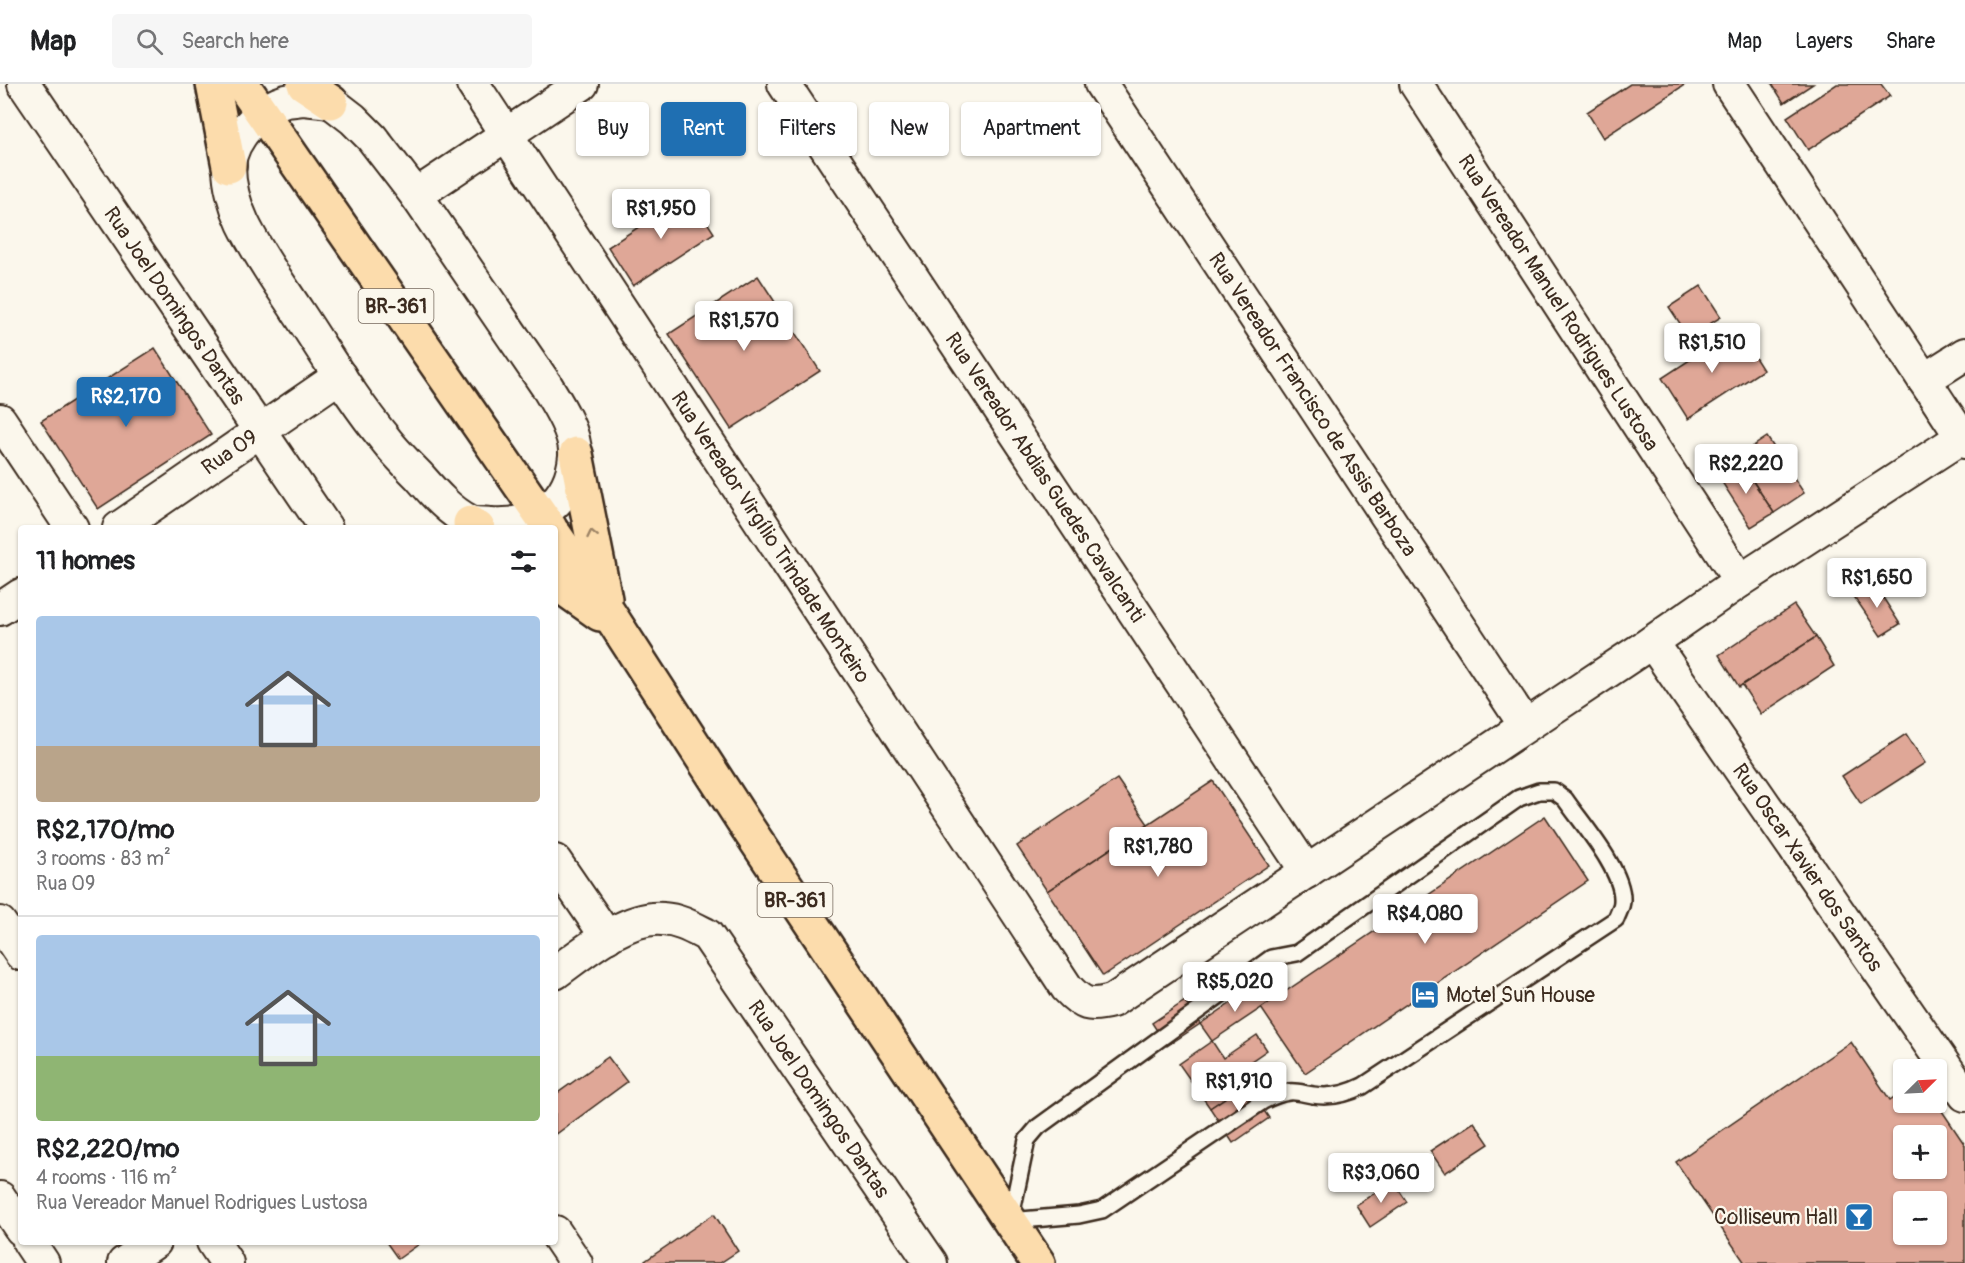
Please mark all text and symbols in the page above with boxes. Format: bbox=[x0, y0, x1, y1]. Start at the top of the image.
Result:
search box bbox=[112, 14, 532, 68]
text: Map bbox=[30, 24, 76, 59]
icon: search bbox=[133, 25, 166, 58]
text: Search here bbox=[181, 27, 289, 55]
text: Map bbox=[1727, 28, 1762, 55]
text: Layers bbox=[1795, 28, 1853, 55]
text: Share bbox=[1886, 28, 1935, 55]
chip: Buy bbox=[576, 102, 649, 156]
chip: Rent bbox=[661, 102, 746, 156]
chip: Filters bbox=[758, 102, 857, 156]
chip: New bbox=[869, 102, 949, 156]
chip: Apartment bbox=[961, 102, 1101, 156]
street label: Rua Vereador Manuel Rodrigues Lustosa bbox=[1452, 150, 1665, 456]
pin: R$1,950 bbox=[606, 189, 716, 240]
text: R$1,950 bbox=[626, 196, 696, 221]
street label: Rua Joel Domingos Dantas bbox=[97, 202, 252, 411]
street label: Rua Vereador Francisco de Assis Barboza bbox=[1202, 247, 1423, 562]
road number: BR-361 bbox=[358, 289, 434, 323]
pin: R$1,570 bbox=[689, 301, 799, 352]
text: R$1,570 bbox=[709, 308, 779, 333]
pin: R$1,510 bbox=[1657, 323, 1767, 374]
street label: Rua Vereador Abdias Guedes Cavalcanti bbox=[939, 327, 1151, 628]
text: R$1,510 bbox=[1678, 330, 1746, 355]
pin: R$2,170 bbox=[71, 377, 181, 428]
text: R$2,170 bbox=[91, 384, 161, 409]
street label: Rua Vereador Virgílio Trindade Monteiro bbox=[665, 386, 876, 688]
street label: Rua 09 bbox=[196, 424, 263, 481]
pin: R$2,220 bbox=[1691, 444, 1801, 495]
text: R$2,220 bbox=[1709, 451, 1783, 476]
one-way arrow bbox=[586, 530, 599, 540]
text: 11 homes bbox=[36, 545, 135, 577]
icon: filters bbox=[507, 545, 540, 578]
pin: R$1,650 bbox=[1822, 558, 1932, 609]
text: R$1,650 bbox=[1841, 565, 1913, 590]
icon: home bbox=[234, 655, 342, 763]
street label: Rua Oscar Xavier dos Santos bbox=[1726, 758, 1889, 977]
text: R$2,170/mo bbox=[36, 814, 174, 846]
pin: R$1,780 bbox=[1103, 827, 1213, 878]
text: R$1,780 bbox=[1123, 834, 1193, 859]
text: 3 rooms · 83 m² bbox=[36, 846, 171, 871]
text: Rua 09 bbox=[36, 871, 95, 896]
road number: BR-361 bbox=[758, 883, 832, 917]
pin: R$4,080 bbox=[1370, 894, 1480, 945]
text: R$4,080 bbox=[1387, 901, 1463, 926]
pin: R$5,020 bbox=[1180, 962, 1290, 1013]
text: R$5,020 bbox=[1197, 969, 1273, 994]
icon: home bbox=[234, 974, 342, 1082]
hotel icon: Motel Sun House bbox=[1409, 979, 1441, 1011]
place label: Motel Sun House bbox=[1446, 982, 1596, 1009]
street label: Rua Joel Domingos Dantas bbox=[742, 995, 896, 1204]
north arrow bbox=[1893, 1059, 1947, 1113]
map controls bbox=[1893, 1059, 1947, 1245]
pin: R$1,910 bbox=[1184, 1062, 1294, 1113]
text: R$1,910 bbox=[1205, 1069, 1273, 1094]
button: + bbox=[1893, 1125, 1947, 1179]
text: R$2,220/mo bbox=[36, 1133, 180, 1165]
pin: R$3,060 bbox=[1326, 1153, 1436, 1204]
text: R$3,060 bbox=[1342, 1160, 1420, 1185]
text: 4 rooms · 116 m² bbox=[36, 1165, 177, 1190]
text: Rua Vereador Manuel Rodrigues Lustosa bbox=[36, 1190, 368, 1215]
button: − bbox=[1893, 1191, 1947, 1245]
bar icon: Colliseum Hall bbox=[1843, 1201, 1875, 1233]
place label: Colliseum Hall bbox=[1714, 1204, 1838, 1231]

